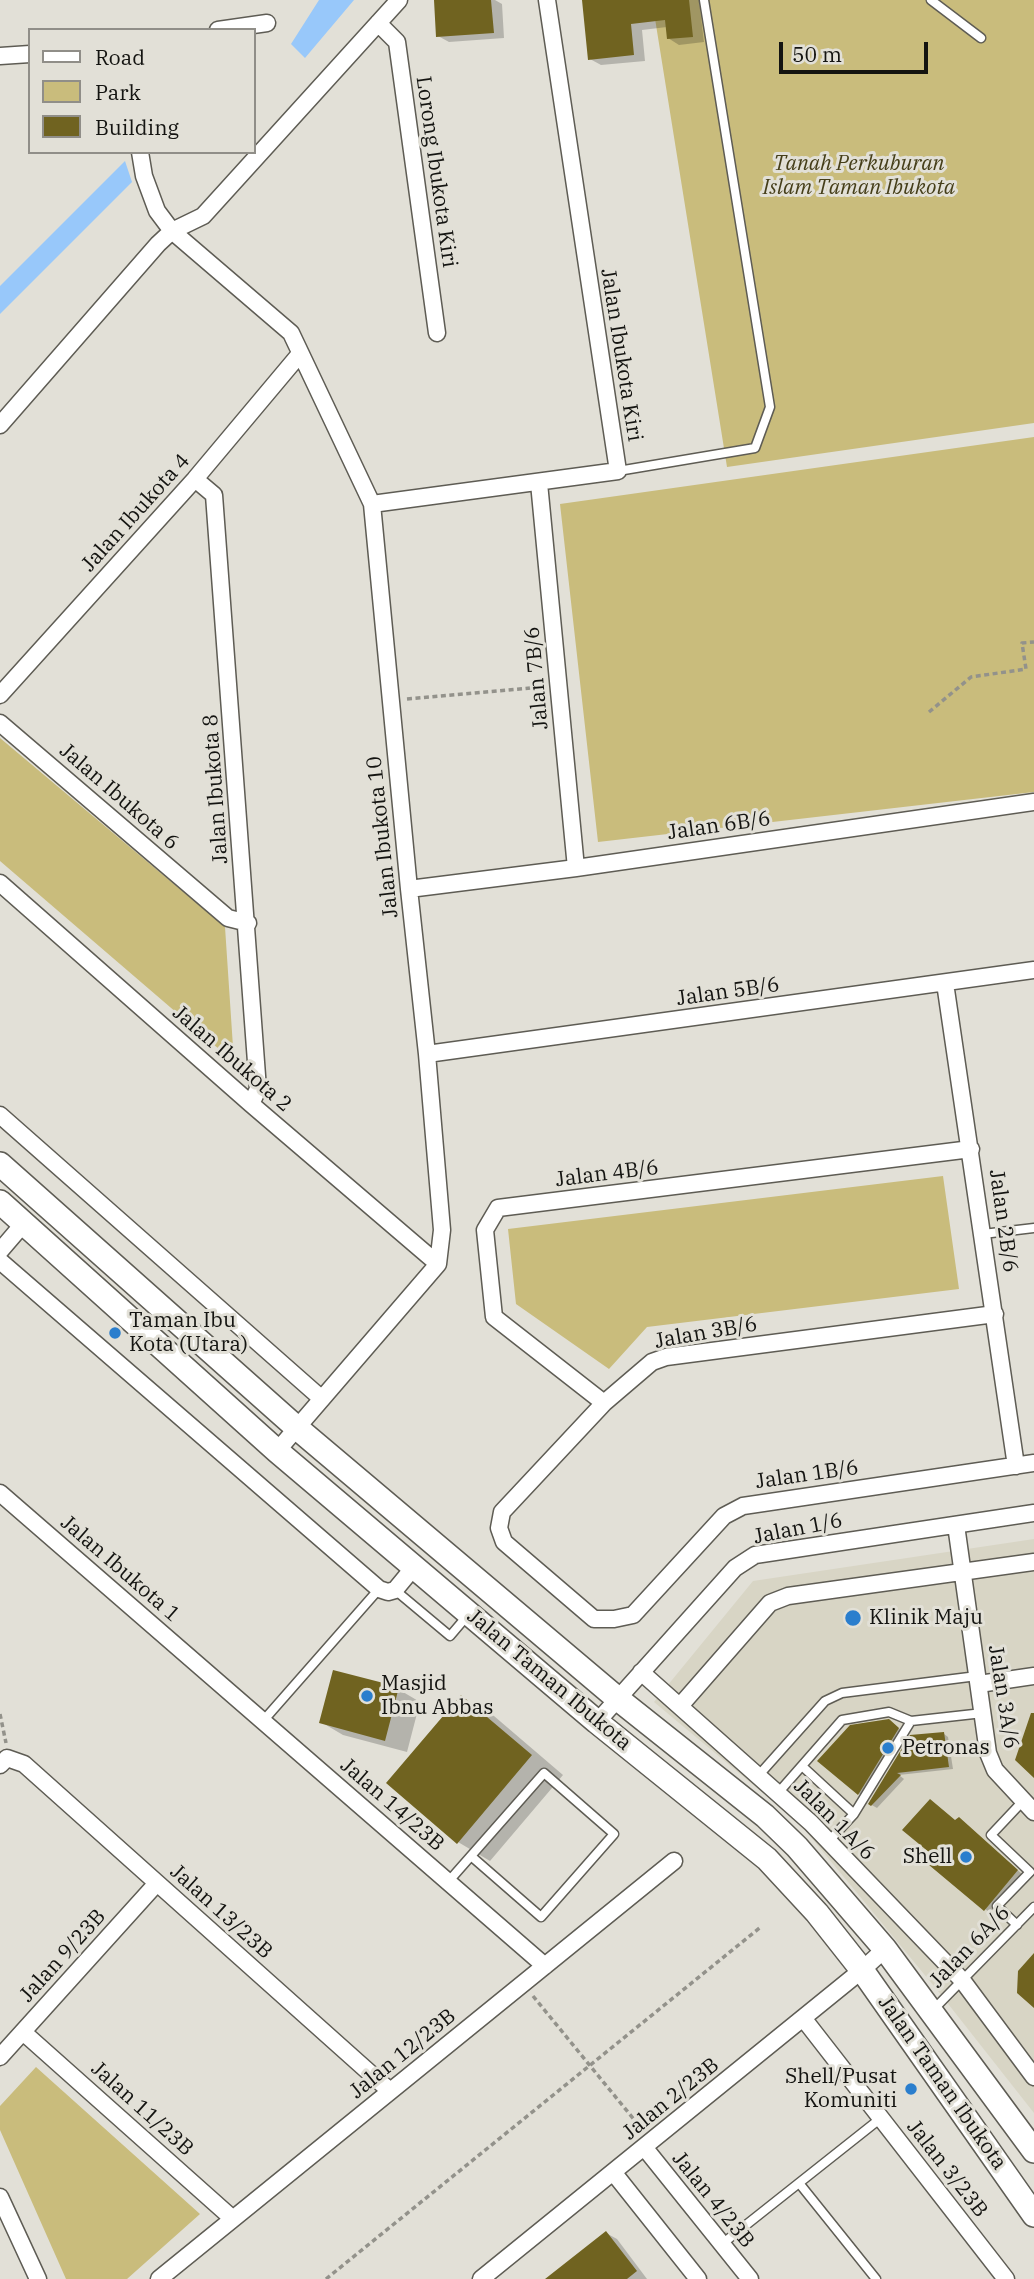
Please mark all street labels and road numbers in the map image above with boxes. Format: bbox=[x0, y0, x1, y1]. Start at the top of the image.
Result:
street label: Lorong Ibukota Kiri bbox=[410, 75, 462, 269]
street label: Jalan Ibukota Kiri bbox=[595, 267, 647, 443]
street label: Jalan Ibukota 4 bbox=[76, 449, 196, 577]
street label: Jalan 7B/6 bbox=[520, 625, 554, 731]
street label: Jalan Ibukota 8 bbox=[198, 713, 234, 865]
street label: Jalan Ibukota 6 bbox=[54, 738, 184, 856]
street label: Jalan Ibukota 10 bbox=[362, 755, 404, 919]
street label: Jalan 6B/6 bbox=[666, 806, 772, 846]
street label: Jalan 5B/6 bbox=[675, 972, 781, 1012]
street label: Jalan Ibukota 2 bbox=[167, 1000, 297, 1118]
street label: Jalan 4B/6 bbox=[554, 1155, 660, 1193]
street label: Jalan 2B/6 bbox=[983, 1168, 1023, 1274]
street label: Jalan 3B/6 bbox=[653, 1312, 759, 1354]
street label: Jalan 1B/6 bbox=[754, 1455, 860, 1495]
street label: Jalan 1/6 bbox=[751, 1508, 845, 1550]
street label: Jalan Ibukota 1 bbox=[55, 1510, 185, 1628]
street label: Jalan Taman Ibukota bbox=[462, 1604, 636, 1756]
street label: Jalan 3A/6 bbox=[982, 1643, 1024, 1751]
street label: Jalan 14/23B bbox=[335, 1753, 449, 1857]
street label: Jalan 1A/6 bbox=[788, 1774, 880, 1866]
street label: Jalan 13/23B bbox=[165, 1859, 277, 1965]
street label: Jalan 6A/6 bbox=[925, 1901, 1015, 1993]
street label: Jalan 9/23B bbox=[15, 1904, 111, 2008]
street label: Jalan Taman Ibukota bbox=[872, 1991, 1012, 2175]
street label: Jalan 12/23B bbox=[345, 2004, 461, 2104]
street label: Jalan 2/23B bbox=[618, 2053, 724, 2145]
street label: Jalan 11/23B bbox=[86, 2056, 198, 2162]
street label: Jalan 3/23B bbox=[901, 2115, 993, 2223]
street label: Jalan 4/23B bbox=[667, 2147, 759, 2253]

